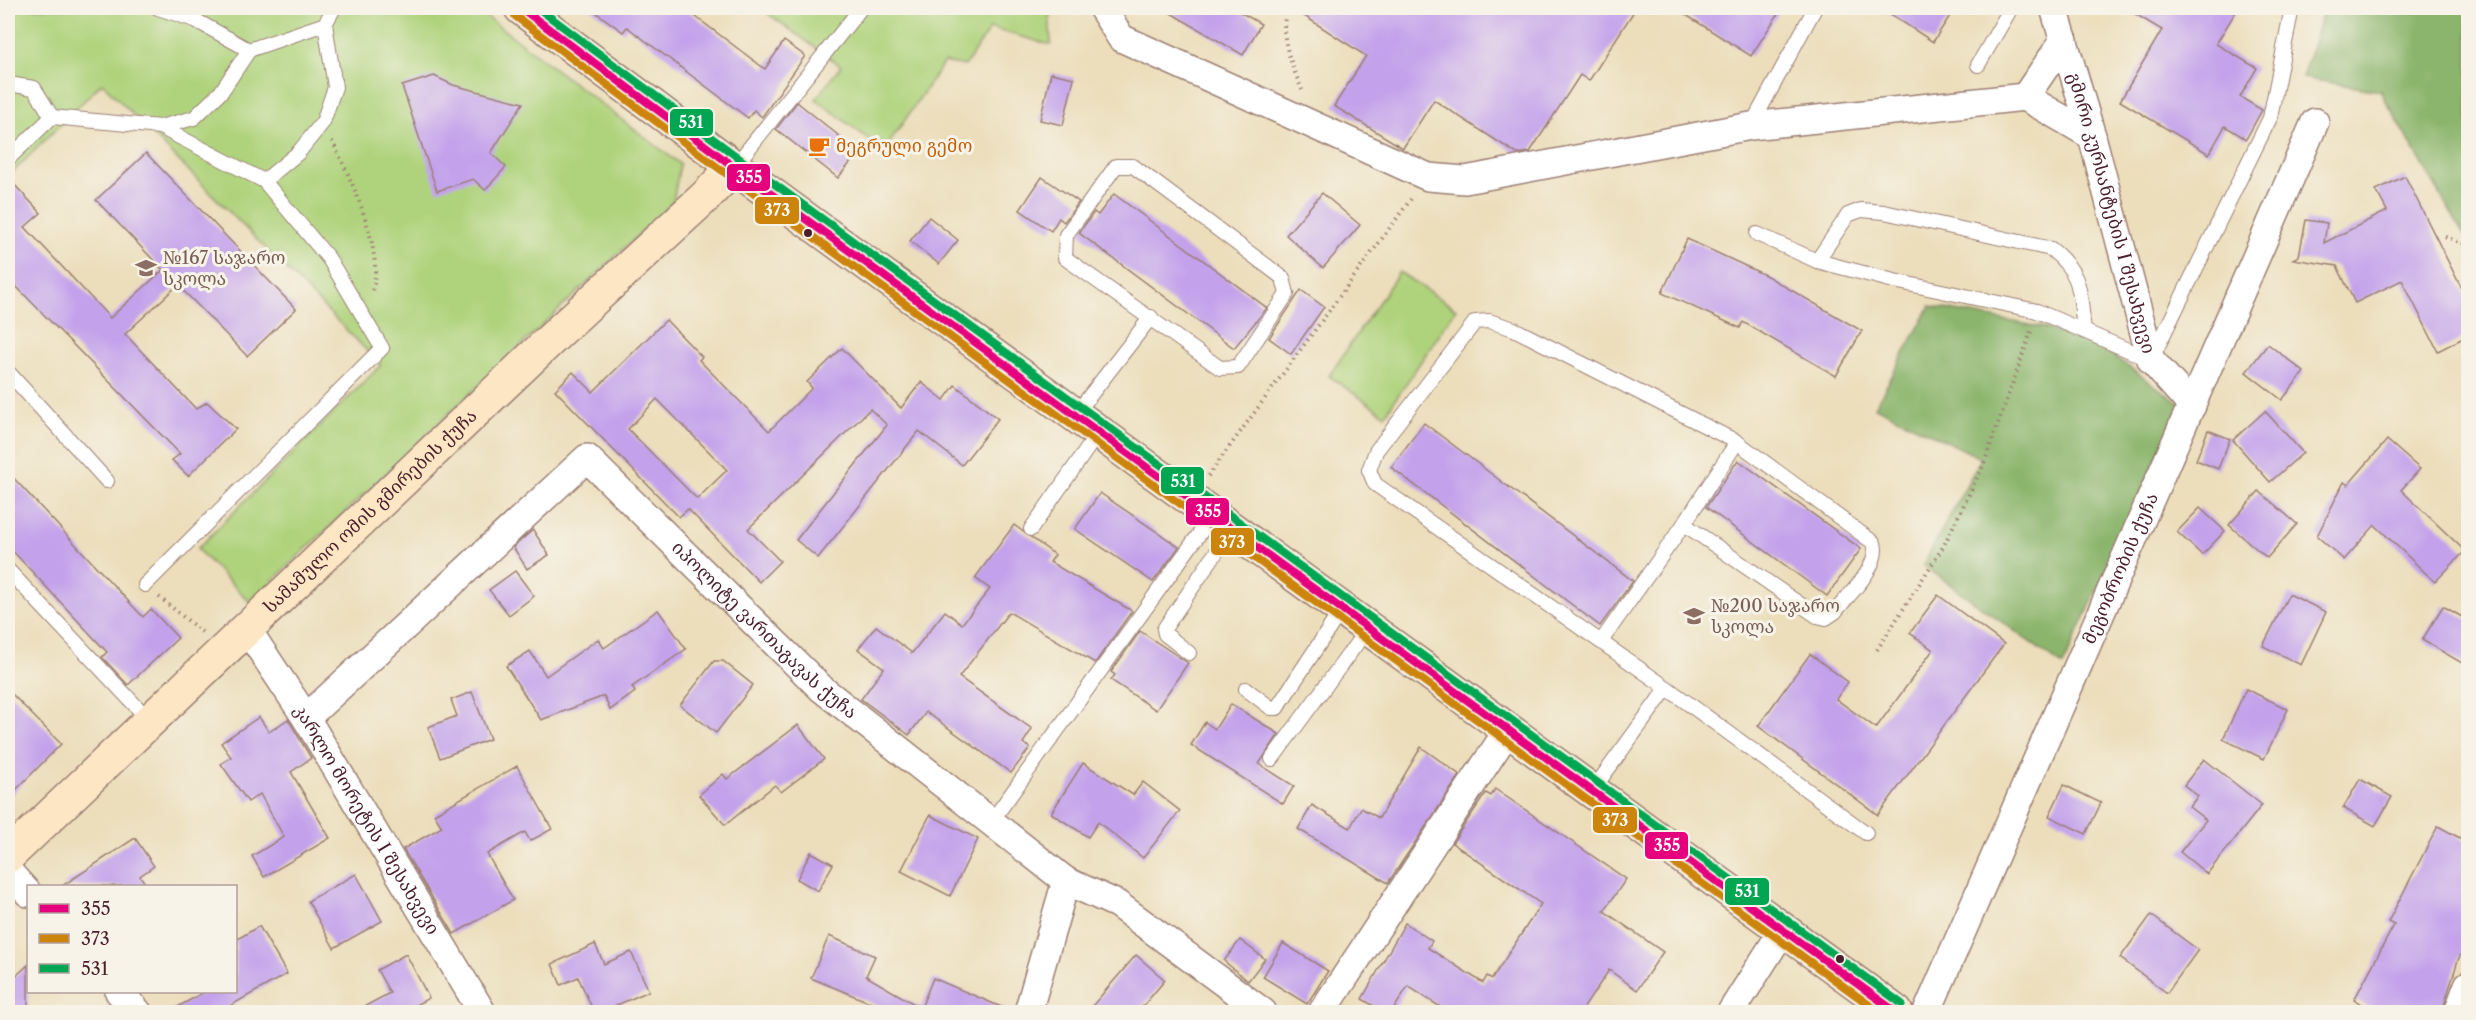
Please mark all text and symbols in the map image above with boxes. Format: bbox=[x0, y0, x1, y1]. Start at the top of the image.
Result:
street label: გმირი კურსანტების I შესახვევი bbox=[2063, 70, 2160, 356]
line badge: 531 bbox=[669, 108, 714, 137]
text: 531 bbox=[678, 112, 704, 132]
cafe icon: მეგრული გემო bbox=[807, 134, 831, 158]
place label: მეგრული გემო bbox=[836, 135, 972, 157]
line badge: 355 bbox=[726, 163, 771, 192]
text: 355 bbox=[736, 167, 763, 187]
line badge: 373 bbox=[754, 196, 800, 225]
text: 373 bbox=[764, 200, 790, 220]
unlabelled marker bbox=[802, 227, 814, 239]
place label: №167 საჯარო სკოლა bbox=[163, 247, 285, 290]
school or university icon: №167 საჯარო სკოლა bbox=[134, 256, 158, 280]
street label: სამამულო ომის გმირების ქუჩა bbox=[259, 405, 481, 618]
line badge: 531 bbox=[1160, 466, 1205, 495]
text: 531 bbox=[1170, 471, 1196, 491]
street label: მეგობრობის ქუჩა bbox=[2078, 489, 2163, 647]
line badge: 355 bbox=[1185, 497, 1230, 526]
text: 355 bbox=[1195, 501, 1222, 521]
line badge: 373 bbox=[1210, 527, 1255, 556]
text: 373 bbox=[1219, 532, 1245, 552]
street label: იპოლიტე ვართაგავას ქუჩა bbox=[667, 537, 861, 723]
place label: №200 საჯარო სკოლა bbox=[1711, 595, 1840, 638]
school or university icon: №200 საჯარო სკოლა bbox=[1682, 604, 1706, 628]
street label: კარლო მორეტის I შესახვევი bbox=[289, 700, 444, 939]
line badge: 373 bbox=[1592, 806, 1638, 834]
text: 373 bbox=[1602, 810, 1628, 830]
line badge: 355 bbox=[1644, 831, 1689, 860]
text: 355 bbox=[1654, 835, 1681, 855]
line badge: 531 bbox=[1724, 877, 1770, 906]
text: 531 bbox=[1734, 881, 1760, 901]
legend bbox=[27, 885, 237, 993]
text: 355 bbox=[81, 898, 110, 920]
text: 373 bbox=[81, 928, 110, 950]
unlabelled marker bbox=[1834, 953, 1846, 965]
text: 531 bbox=[81, 958, 109, 980]

